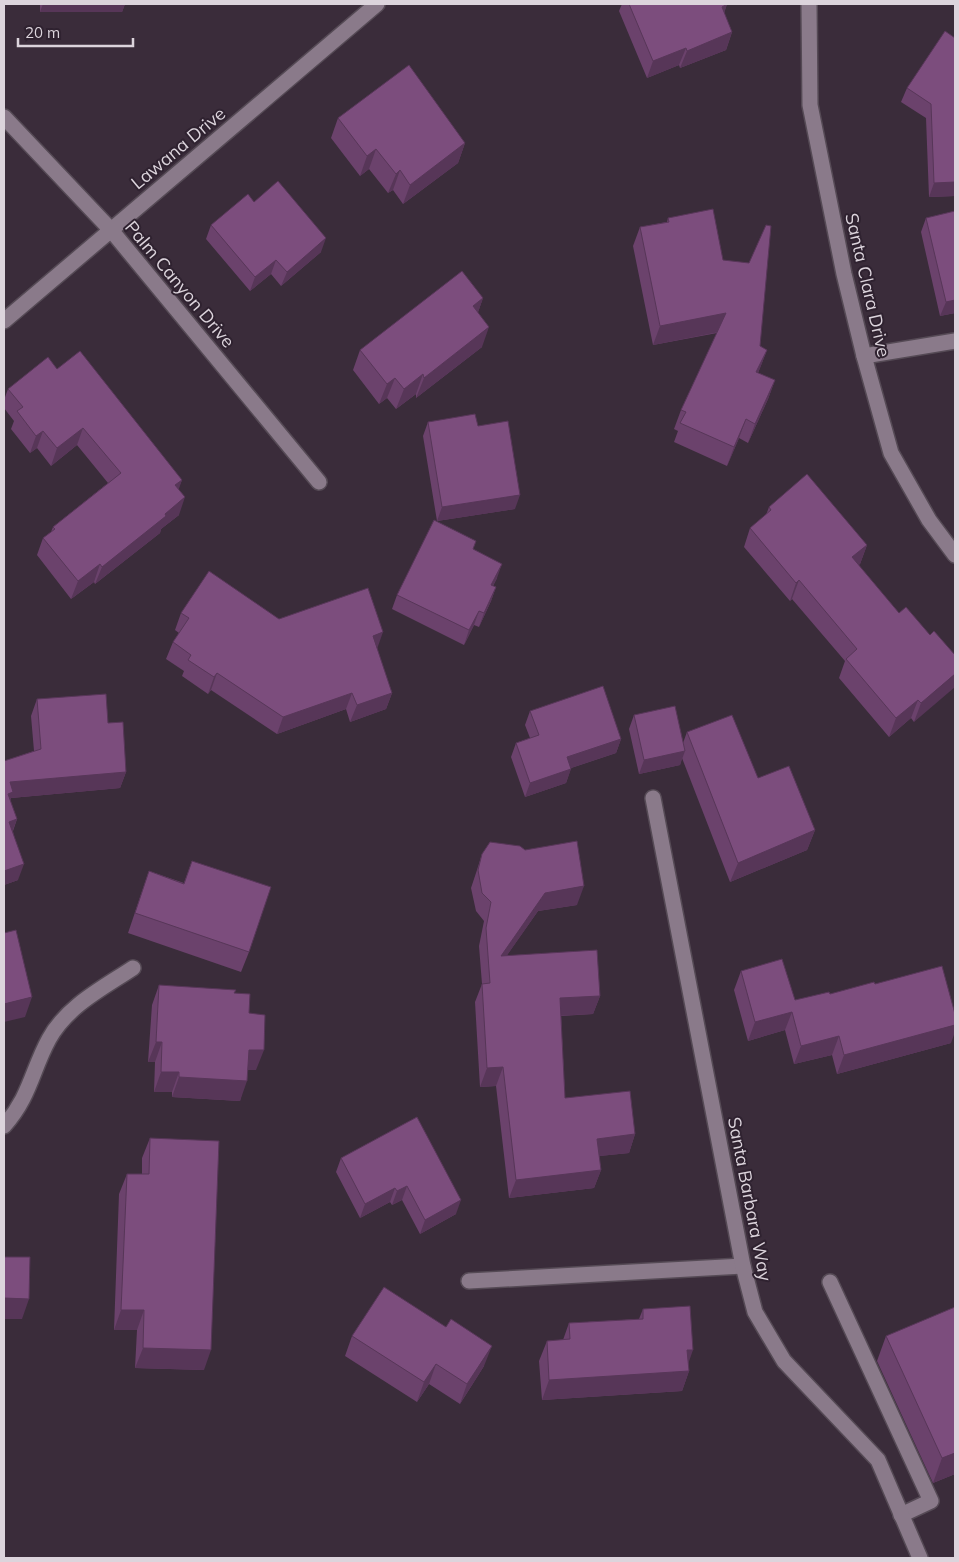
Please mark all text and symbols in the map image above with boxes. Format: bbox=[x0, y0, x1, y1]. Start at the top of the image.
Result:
scale bar bbox=[18, 15, 132, 47]
text: 20 m bbox=[25, 23, 60, 42]
street label: Lawana Drive bbox=[126, 102, 230, 194]
street label: Santa Clara Drive bbox=[840, 211, 896, 359]
street label: Palm Canyon Drive bbox=[120, 216, 240, 352]
street label: Santa Barbara Way bbox=[723, 1115, 777, 1283]

